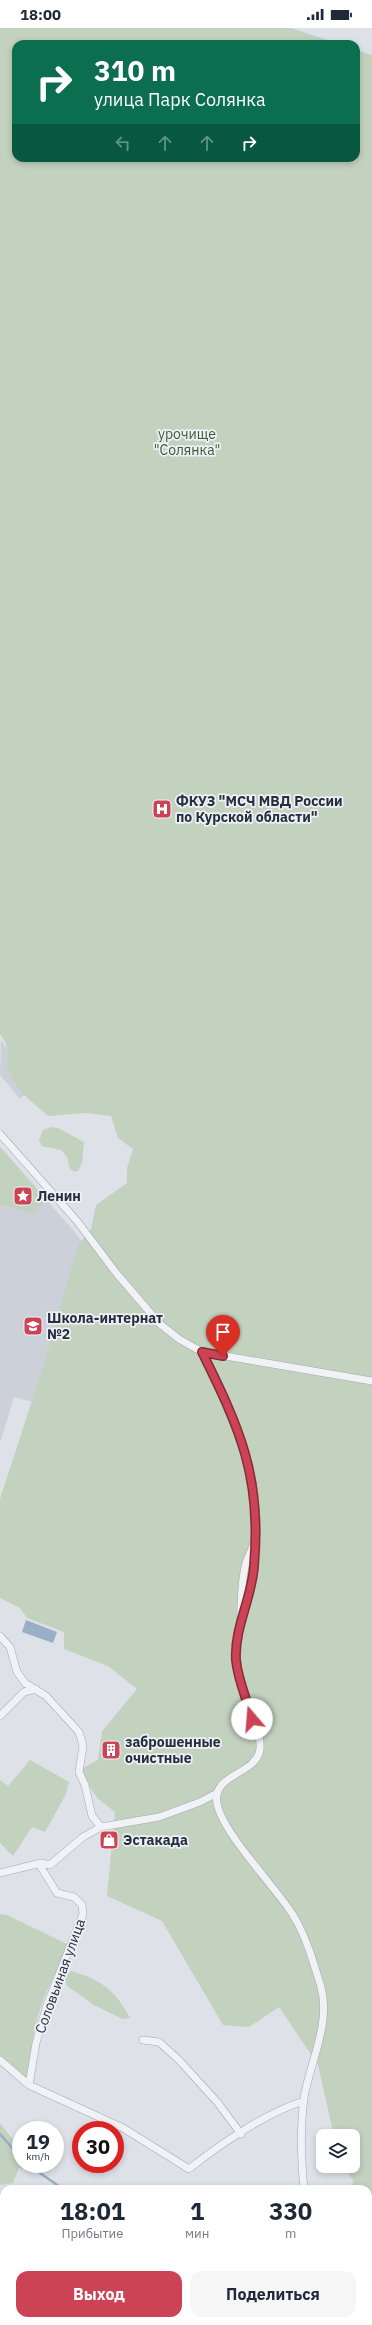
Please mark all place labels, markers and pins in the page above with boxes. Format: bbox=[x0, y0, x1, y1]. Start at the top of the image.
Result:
place label: ФКУЗ "МСЧ МВД России по Курской области" bbox=[176, 792, 343, 826]
hospital icon: ФКУЗ "МСЧ МВД России по Курской области" bbox=[151, 798, 173, 820]
place icon: Ленин bbox=[12, 1185, 34, 1207]
place label: Ленин bbox=[37, 1187, 81, 1205]
place label: Школа-интернат №2 bbox=[47, 1309, 163, 1343]
school or university icon: Школа-интернат №2 bbox=[22, 1315, 44, 1337]
pin bbox=[206, 1315, 240, 1356]
place label: заброшенные очистные bbox=[125, 1733, 221, 1767]
building icon: заброшенные очистные bbox=[100, 1739, 122, 1761]
shop icon: Эстакада bbox=[98, 1829, 120, 1851]
place label: Эстакада bbox=[123, 1831, 188, 1849]

